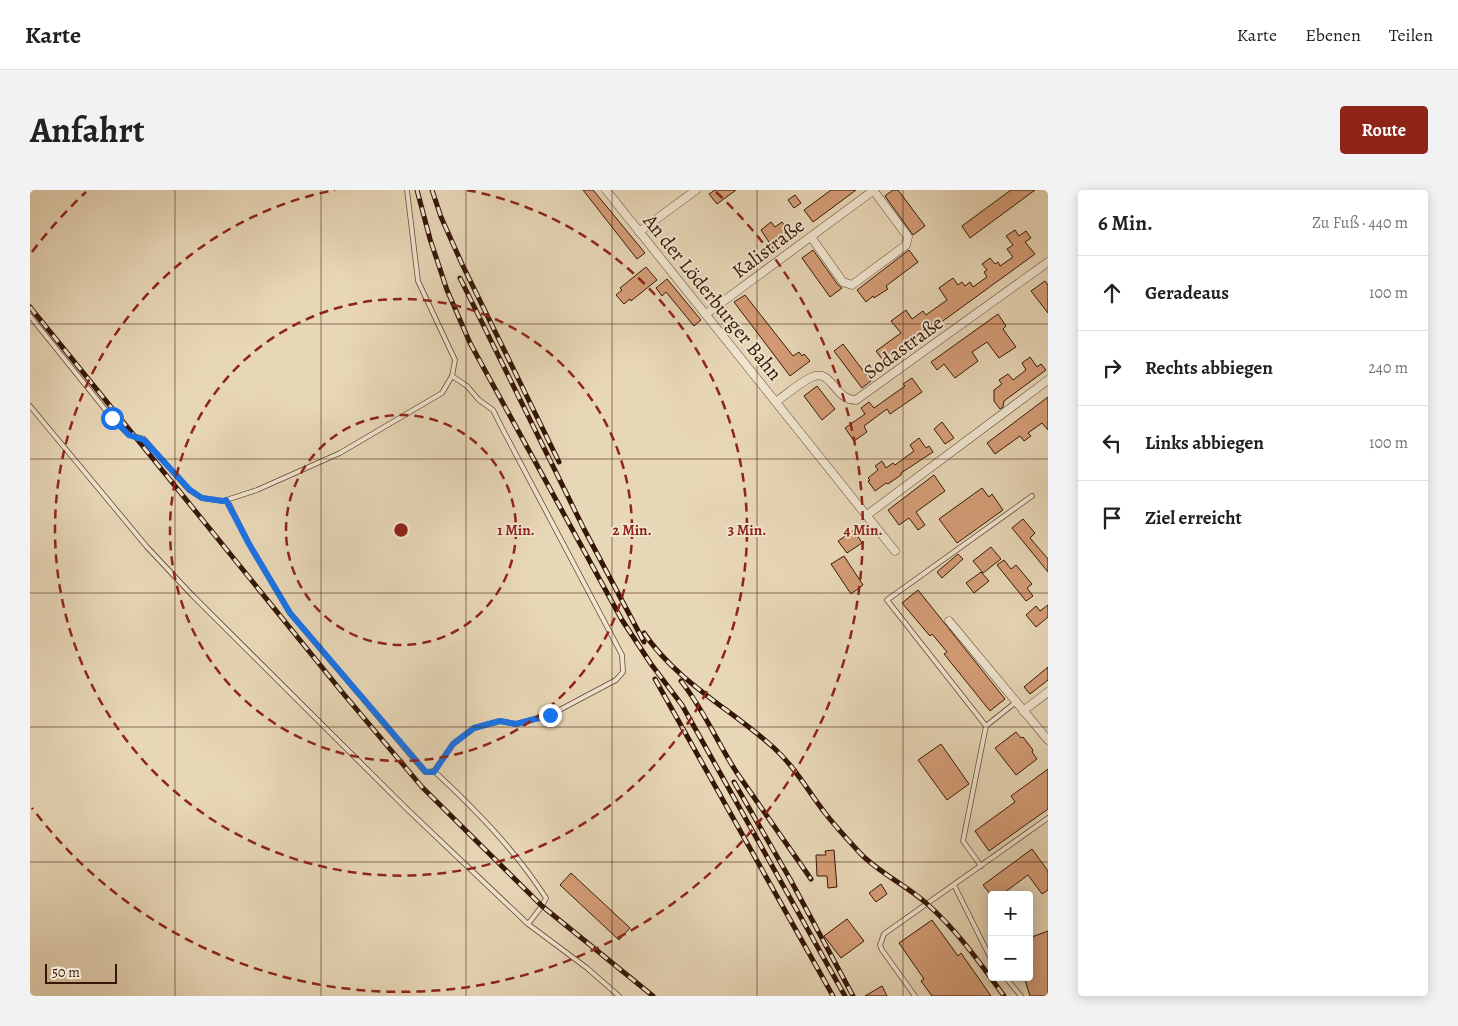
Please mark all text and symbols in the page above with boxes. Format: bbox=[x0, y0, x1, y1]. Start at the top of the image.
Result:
text: Karte bbox=[25, 19, 81, 51]
text: Karte bbox=[1237, 23, 1277, 47]
text: Ebenen bbox=[1305, 23, 1361, 47]
text: Teilen bbox=[1389, 23, 1433, 47]
text: Anfahrt bbox=[30, 106, 145, 154]
button: Route bbox=[1340, 106, 1428, 154]
street label: An der Löderburger Bahn bbox=[636, 208, 788, 386]
text: 6 Min. bbox=[1098, 209, 1153, 237]
street label: Kalistraße bbox=[726, 212, 810, 285]
text: Zu Fuß · 440 m bbox=[1312, 212, 1408, 234]
icon: ahead bbox=[1098, 279, 1126, 307]
text: Geradeaus bbox=[1145, 280, 1229, 306]
text: 100 m bbox=[1369, 282, 1408, 304]
street label: Sodastraße bbox=[858, 309, 949, 385]
icon: right bbox=[1098, 354, 1126, 382]
text: Rechts abbiegen bbox=[1145, 355, 1273, 381]
text: 240 m bbox=[1368, 357, 1408, 379]
route start bbox=[101, 407, 124, 430]
icon: left bbox=[1098, 429, 1126, 457]
text: Links abbiegen bbox=[1145, 430, 1264, 456]
text: 100 m bbox=[1369, 432, 1408, 454]
icon: arrive bbox=[1098, 504, 1126, 532]
text: Ziel erreicht bbox=[1145, 505, 1242, 531]
text: 1 Min. bbox=[497, 520, 535, 540]
text: 2 Min. bbox=[612, 520, 652, 540]
text: 3 Min. bbox=[728, 520, 766, 540]
text: 4 Min. bbox=[843, 520, 883, 540]
centre of rings bbox=[392, 521, 410, 539]
route end bbox=[539, 704, 562, 727]
map controls bbox=[988, 891, 1033, 981]
button: + bbox=[988, 891, 1033, 936]
button: − bbox=[988, 936, 1033, 981]
scale bar bbox=[45, 961, 118, 984]
text: 50 m bbox=[52, 963, 80, 982]

